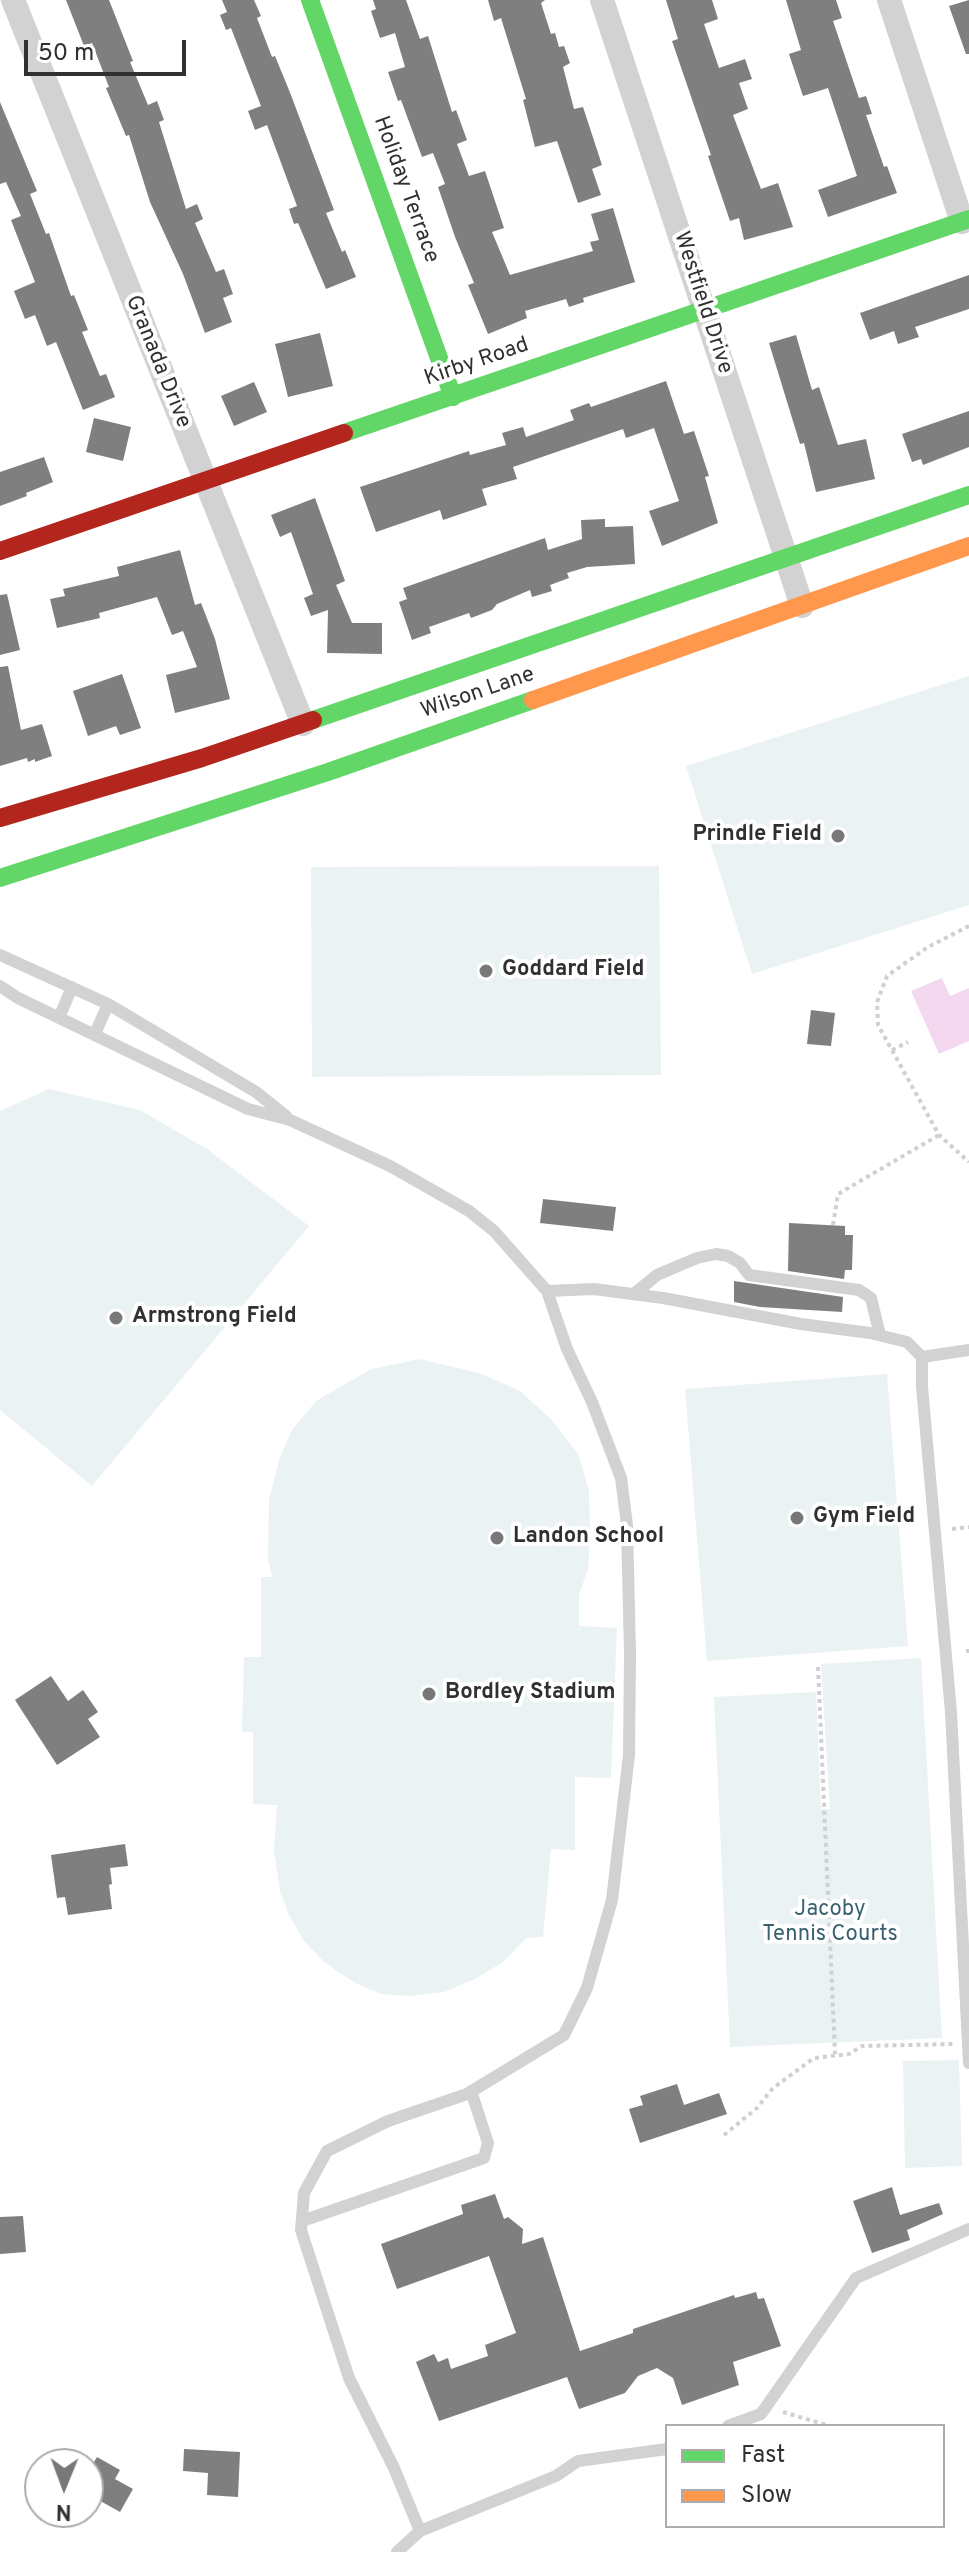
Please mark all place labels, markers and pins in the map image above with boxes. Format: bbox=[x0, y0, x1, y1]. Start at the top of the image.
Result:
place label: Prindle Field bbox=[692, 823, 822, 849]
marker: Prindle Field bbox=[829, 827, 847, 845]
place label: Goddard Field bbox=[502, 958, 644, 984]
marker: Goddard Field bbox=[477, 962, 495, 980]
place label: Armstrong Field bbox=[132, 1305, 297, 1331]
marker: Armstrong Field bbox=[107, 1309, 125, 1327]
place label: Gym Field bbox=[813, 1505, 915, 1531]
marker: Gym Field bbox=[788, 1509, 806, 1527]
place label: Landon School bbox=[513, 1525, 664, 1551]
marker: Landon School bbox=[488, 1529, 506, 1547]
place label: Bordley Stadium bbox=[445, 1681, 616, 1707]
marker: Bordley Stadium bbox=[420, 1685, 438, 1703]

